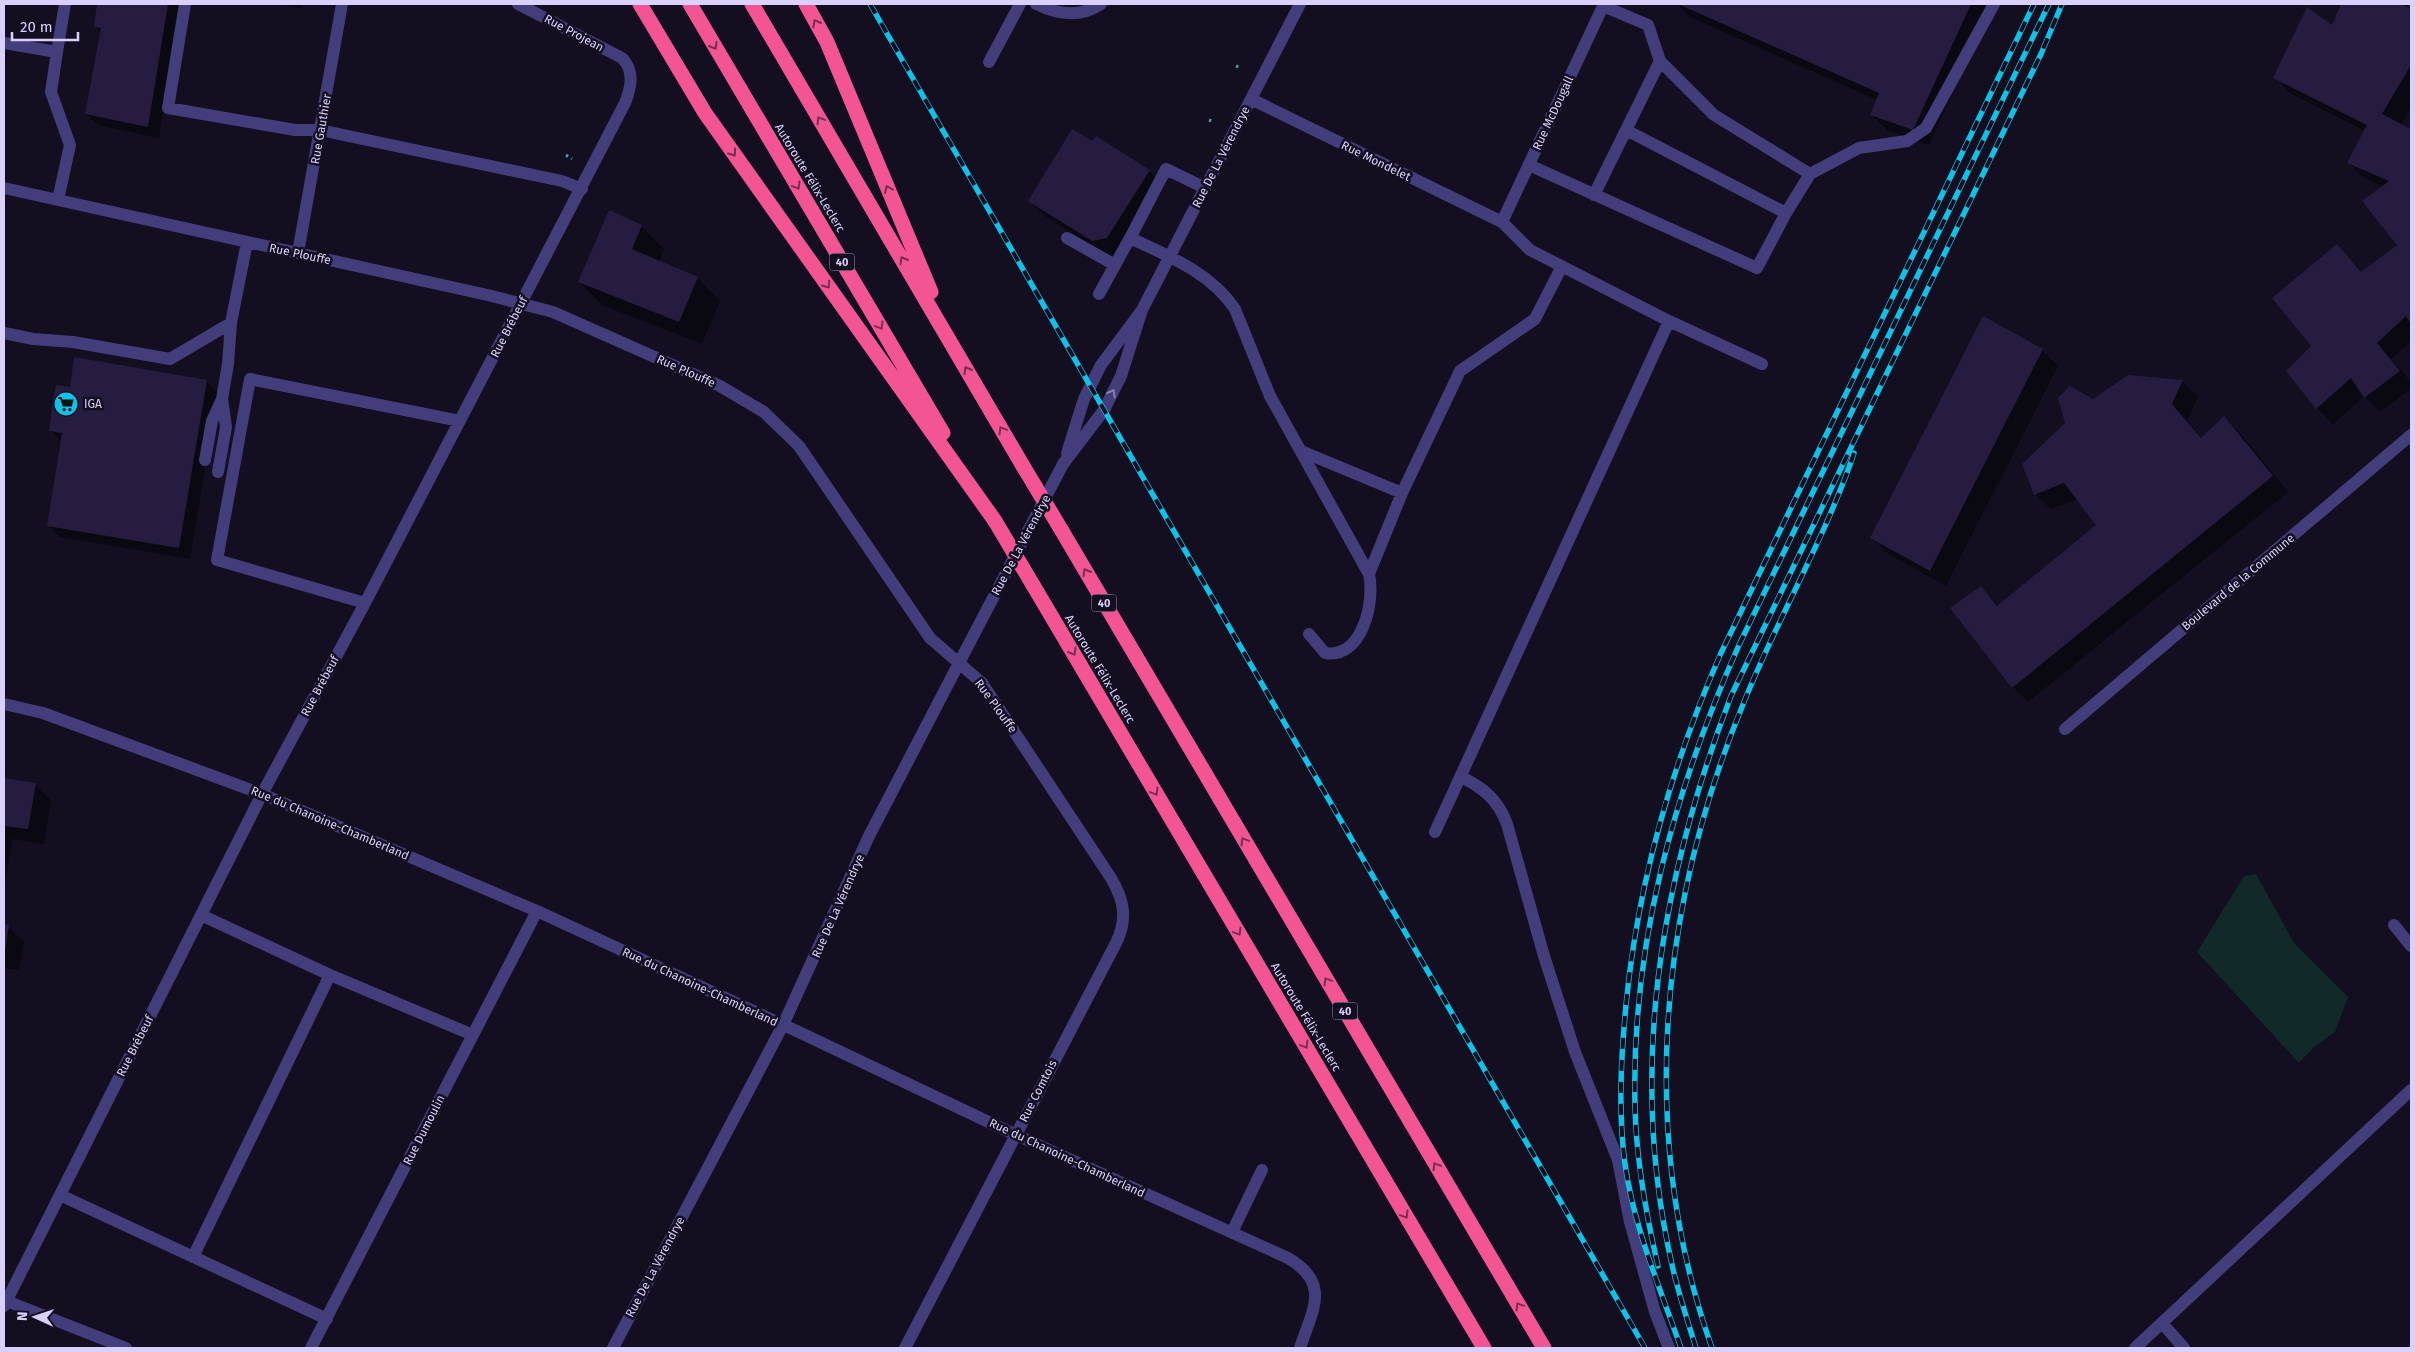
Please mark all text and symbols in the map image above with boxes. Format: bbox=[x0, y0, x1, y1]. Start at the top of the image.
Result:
scale bar bbox=[12, 10, 79, 42]
street label: Rue Projean bbox=[542, 11, 606, 55]
text: 20 m bbox=[20, 18, 53, 36]
one-way arrow bbox=[813, 19, 823, 28]
one-way arrow bbox=[708, 40, 718, 49]
street label: Rue McDougall bbox=[1530, 73, 1576, 152]
street label: Rue Gauthier bbox=[308, 92, 334, 165]
street label: Rue De La Vérendrye bbox=[1189, 104, 1253, 210]
one-way arrow bbox=[817, 116, 827, 125]
street label: Autoroute Félix-Leclerc bbox=[772, 121, 848, 235]
street label: Rue Mondelet bbox=[1339, 138, 1414, 184]
one-way arrow bbox=[727, 147, 736, 157]
one-way arrow bbox=[791, 180, 801, 189]
one-way arrow bbox=[884, 185, 895, 194]
street label: Rue Plouffe bbox=[268, 241, 332, 267]
road number: 40 bbox=[830, 253, 854, 270]
one-way arrow bbox=[899, 256, 909, 265]
one-way arrow bbox=[821, 279, 830, 289]
street label: Rue Brébeuf bbox=[488, 293, 531, 360]
one-way arrow bbox=[873, 320, 883, 329]
street label: Rue Plouffe bbox=[654, 352, 718, 390]
one-way arrow bbox=[963, 366, 973, 375]
one-way arrow bbox=[1106, 389, 1116, 398]
supermarket icon: IGA bbox=[53, 391, 79, 417]
place label: IGA bbox=[84, 397, 102, 411]
one-way arrow bbox=[998, 426, 1008, 435]
street label: Rue De La Vérendrye bbox=[989, 492, 1053, 598]
street label: Boulevard de la Commune bbox=[2179, 531, 2297, 633]
one-way arrow bbox=[1082, 569, 1092, 578]
road number: 40 bbox=[1092, 594, 1116, 612]
street label: Autoroute Félix-Leclerc bbox=[1062, 612, 1138, 726]
one-way arrow bbox=[1066, 647, 1076, 656]
street label: Rue Brébeuf bbox=[298, 652, 342, 719]
street label: Rue Plouffe bbox=[972, 677, 1020, 735]
street label: Rue du Chanoine-Chamberland bbox=[249, 783, 411, 863]
one-way arrow bbox=[1149, 787, 1159, 796]
one-way arrow bbox=[1241, 838, 1251, 847]
street label: Rue De La Vérendrye bbox=[809, 852, 867, 960]
one-way arrow bbox=[1232, 927, 1242, 936]
street label: Rue du Chanoine-Chamberland bbox=[620, 945, 780, 1029]
street label: Autoroute Félix-Leclerc bbox=[1268, 960, 1344, 1074]
one-way arrow bbox=[1324, 978, 1334, 987]
road number: 40 bbox=[1332, 1002, 1358, 1019]
street label: Rue Brébeuf bbox=[114, 1012, 157, 1079]
one-way arrow bbox=[1298, 1040, 1308, 1049]
street label: Rue Comtois bbox=[1016, 1057, 1060, 1124]
street label: Rue Dumoulin bbox=[400, 1093, 448, 1167]
street label: Rue du Chanoine-Chamberland bbox=[987, 1116, 1147, 1200]
one-way arrow bbox=[1433, 1163, 1443, 1172]
one-way arrow bbox=[1399, 1210, 1409, 1219]
street label: Rue De La Vérendrye bbox=[623, 1214, 687, 1320]
north arrow bbox=[10, 1292, 60, 1342]
one-way arrow bbox=[1515, 1303, 1525, 1312]
text: N bbox=[14, 1311, 31, 1321]

